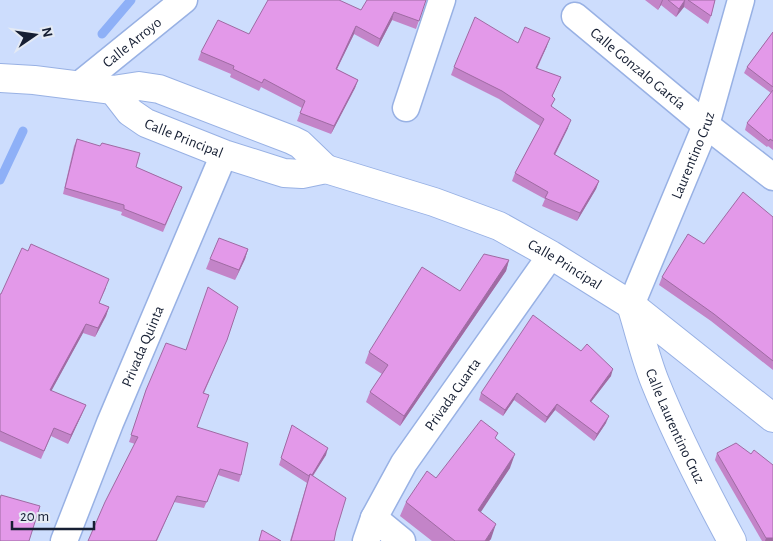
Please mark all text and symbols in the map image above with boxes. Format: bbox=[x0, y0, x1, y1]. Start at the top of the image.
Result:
north arrow bbox=[10, 10, 60, 60]
street label: Calle Arroyo bbox=[100, 15, 164, 71]
street label: Calle Gonzalo García bbox=[587, 25, 688, 113]
text: N bbox=[39, 26, 55, 39]
street label: Laurentino Cruz bbox=[669, 110, 717, 201]
street label: Calle Principal bbox=[142, 116, 225, 161]
street label: Calle Principal bbox=[525, 237, 604, 293]
street label: Privada Quinta bbox=[119, 304, 167, 389]
street label: Privada Cuarta bbox=[422, 356, 484, 434]
street label: Calle Laurentino Cruz bbox=[643, 367, 707, 486]
scale bar bbox=[12, 498, 95, 530]
text: 20 m bbox=[20, 509, 49, 524]

